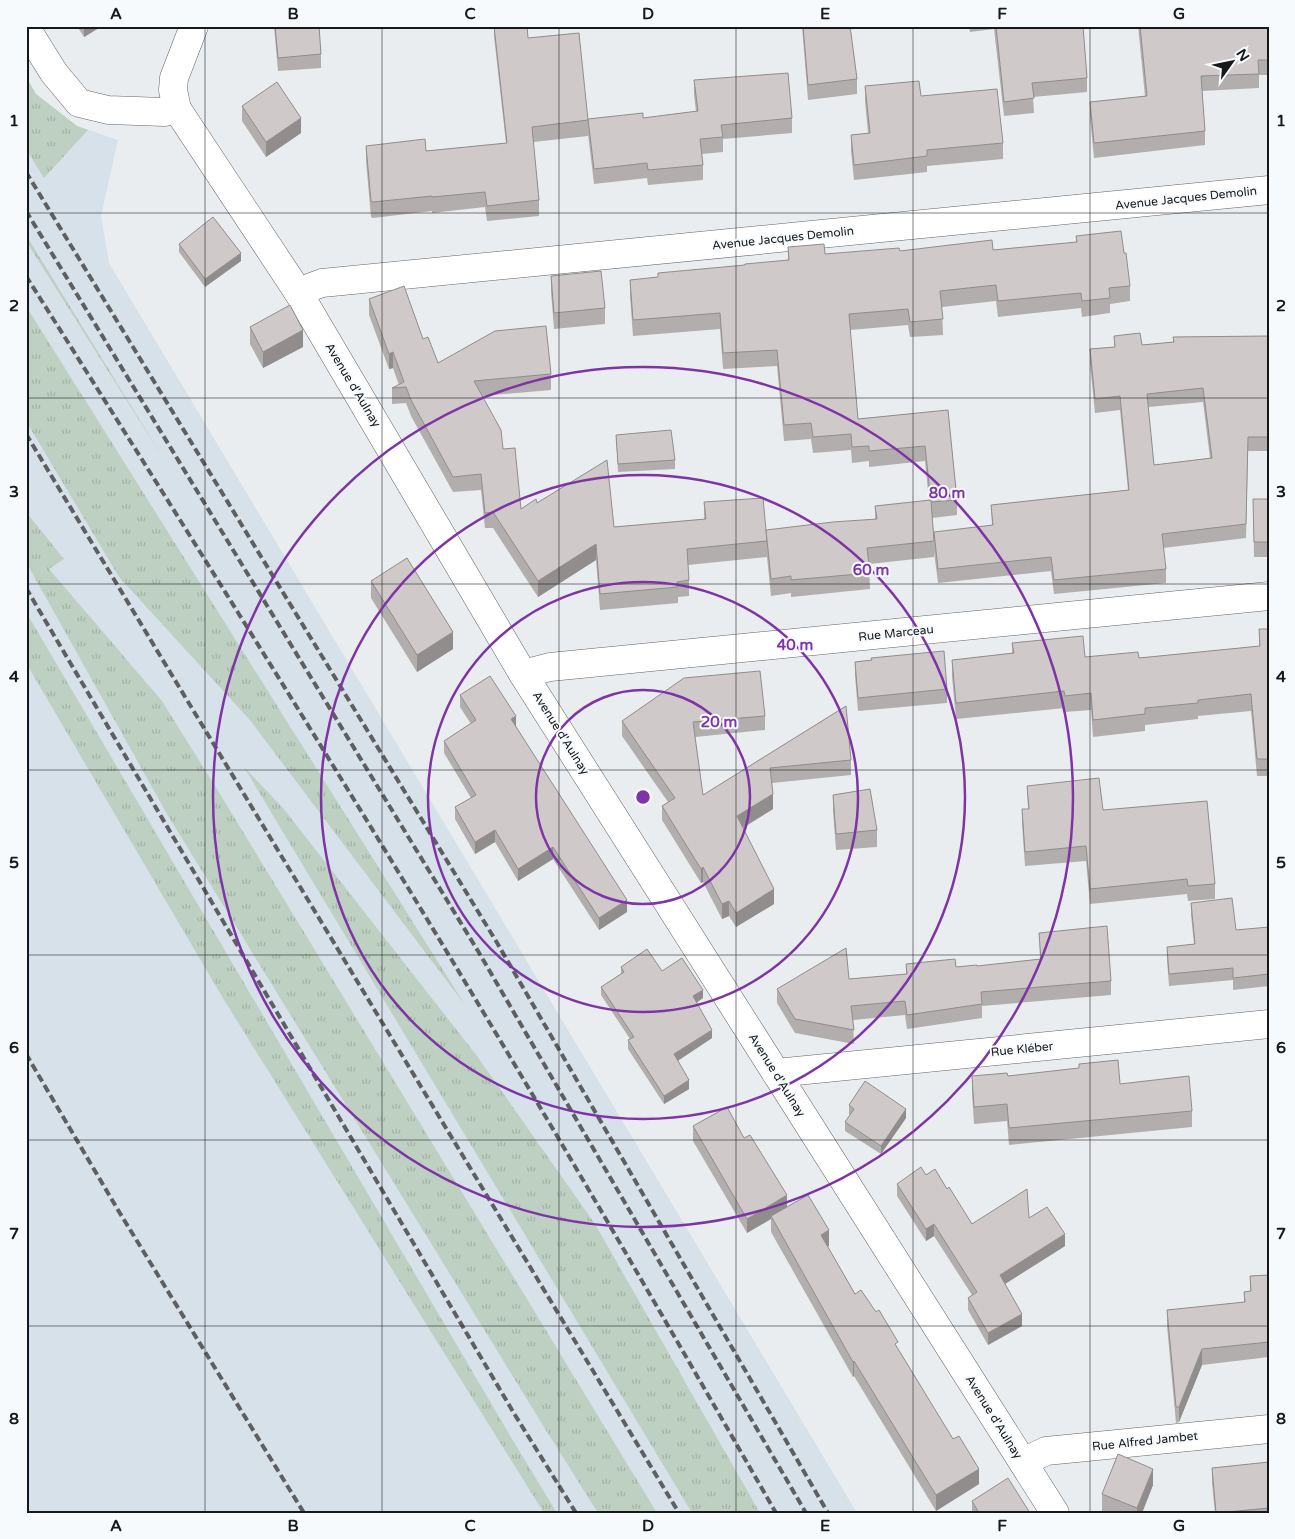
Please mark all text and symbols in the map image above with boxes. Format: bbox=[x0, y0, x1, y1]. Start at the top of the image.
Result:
text: A bbox=[110, 4, 122, 24]
text: B bbox=[287, 4, 299, 24]
text: C bbox=[464, 4, 476, 24]
text: D bbox=[642, 4, 654, 24]
text: E bbox=[820, 4, 830, 24]
text: F bbox=[997, 4, 1007, 24]
text: G bbox=[1173, 4, 1185, 24]
north arrow bbox=[1208, 38, 1258, 88]
text: N bbox=[1232, 46, 1253, 65]
text: 1 bbox=[9, 111, 19, 131]
text: 1 bbox=[1276, 111, 1286, 131]
street label: Avenue Jacques Demolin bbox=[1114, 184, 1258, 212]
street label: Avenue Jacques Demolin bbox=[711, 224, 855, 252]
text: 2 bbox=[9, 296, 19, 316]
text: 2 bbox=[1276, 296, 1286, 316]
street label: Avenue d'Aulnay bbox=[322, 340, 384, 430]
text: 3 bbox=[9, 482, 19, 502]
text: 3 bbox=[1276, 482, 1286, 502]
text: 80 m bbox=[929, 484, 965, 502]
text: 60 m bbox=[853, 561, 889, 579]
street label: Rue Marceau bbox=[858, 622, 934, 644]
text: 40 m bbox=[777, 636, 813, 654]
text: 4 bbox=[9, 667, 19, 687]
text: 4 bbox=[1276, 667, 1286, 687]
street label: Avenue d'Aulnay bbox=[530, 689, 593, 778]
text: 20 m bbox=[701, 713, 737, 731]
centre of rings bbox=[634, 788, 652, 806]
text: 5 bbox=[9, 853, 19, 873]
text: 5 bbox=[1276, 853, 1286, 873]
street label: Avenue d'Aulnay bbox=[746, 1031, 809, 1120]
text: 6 bbox=[9, 1038, 19, 1058]
text: 6 bbox=[1276, 1038, 1286, 1058]
street label: Rue Kléber bbox=[990, 1039, 1054, 1059]
text: 7 bbox=[9, 1224, 19, 1244]
text: 7 bbox=[1276, 1224, 1286, 1244]
street label: Avenue d'Aulnay bbox=[963, 1373, 1026, 1462]
text: 8 bbox=[9, 1409, 19, 1429]
text: 8 bbox=[1276, 1409, 1286, 1429]
street label: Rue Alfred Jambet bbox=[1091, 1428, 1199, 1454]
text: A bbox=[110, 1516, 122, 1536]
text: B bbox=[287, 1516, 299, 1536]
text: C bbox=[464, 1516, 476, 1536]
text: D bbox=[642, 1516, 654, 1536]
text: E bbox=[820, 1516, 830, 1536]
text: F bbox=[997, 1516, 1007, 1536]
text: G bbox=[1173, 1516, 1185, 1536]

